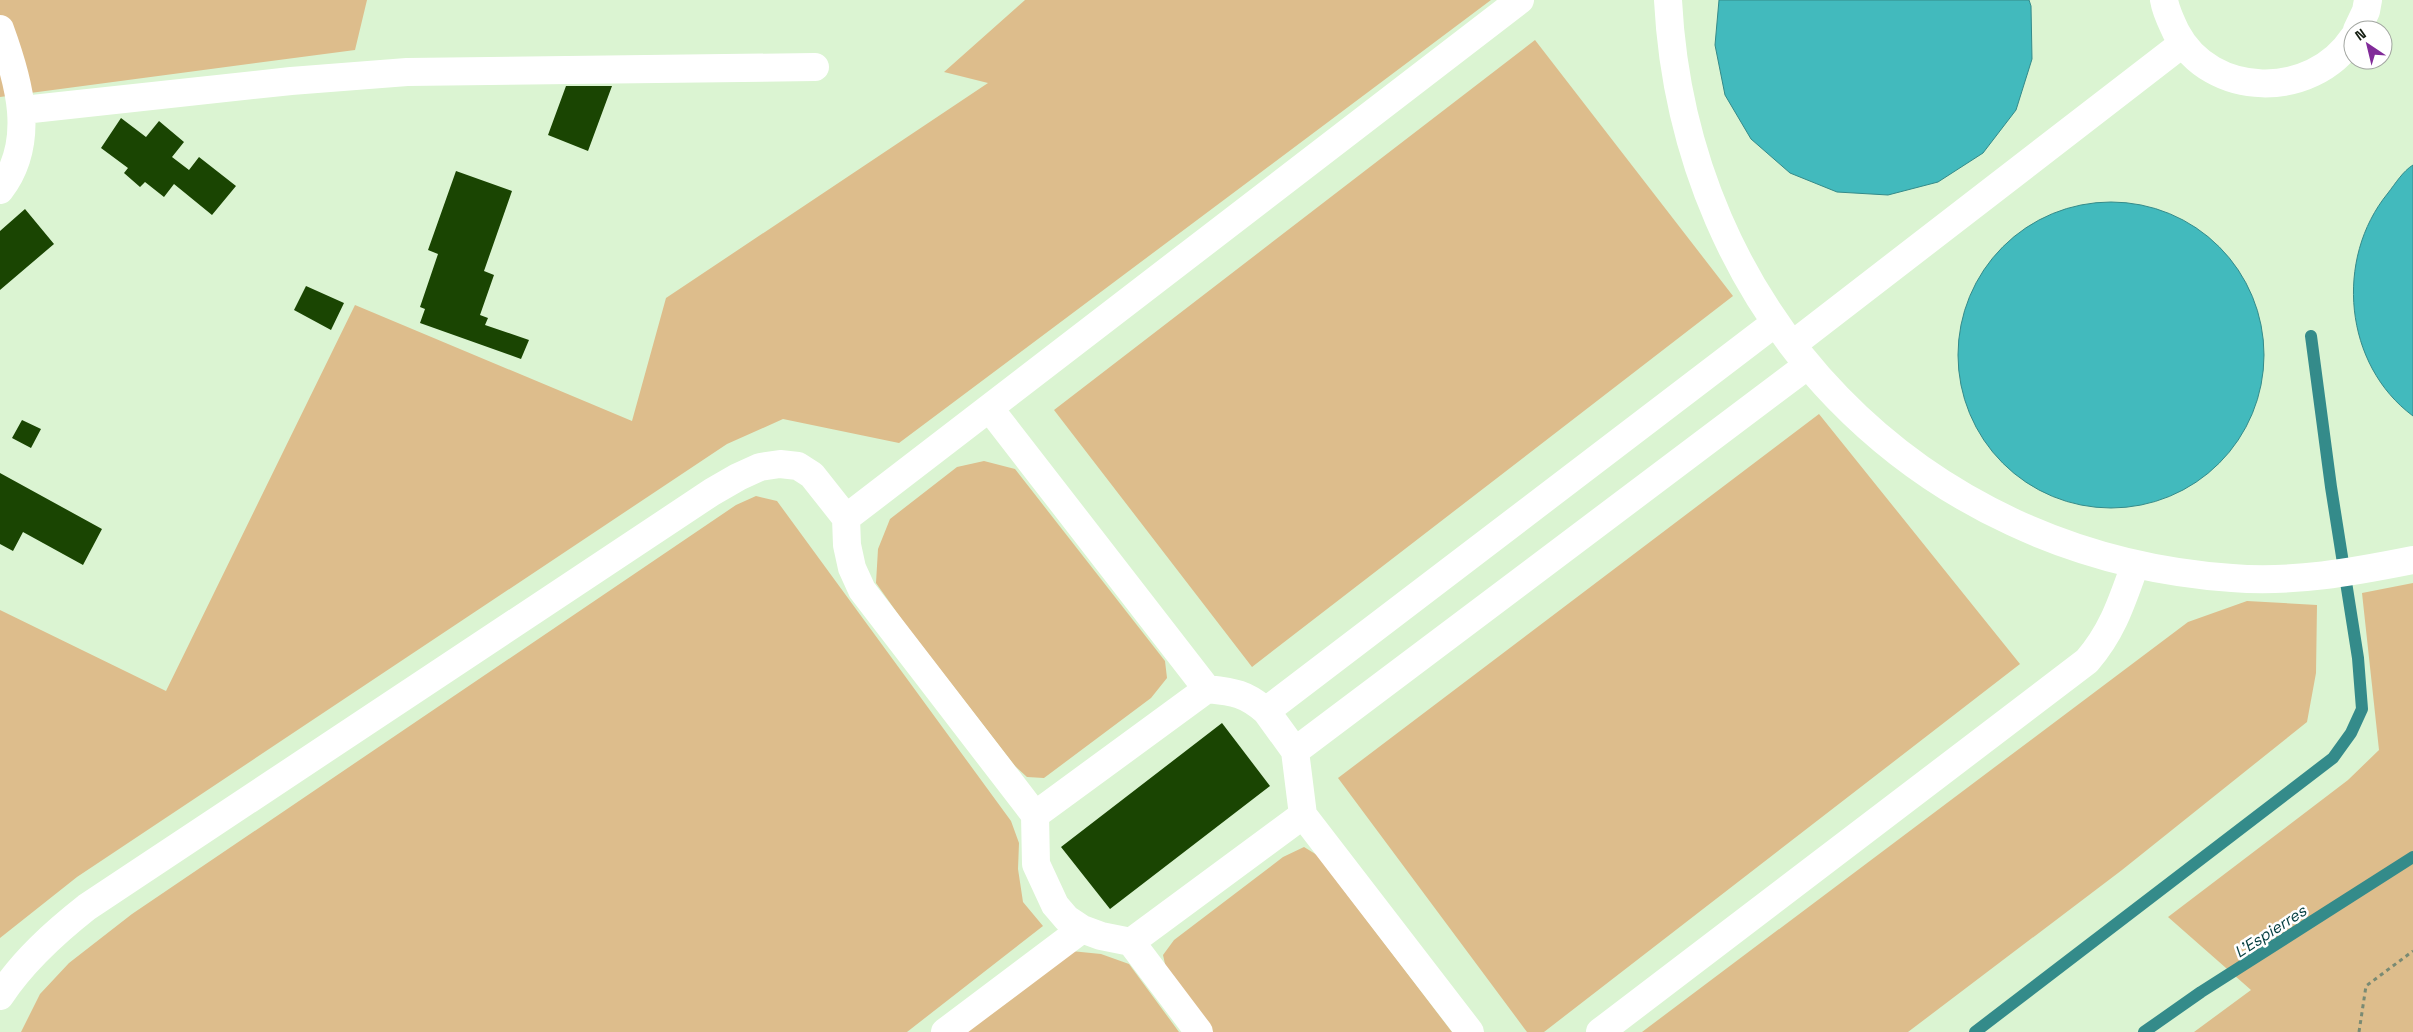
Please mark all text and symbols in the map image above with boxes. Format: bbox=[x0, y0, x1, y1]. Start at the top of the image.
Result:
north arrow bbox=[2343, 20, 2393, 70]
text: N bbox=[2352, 24, 2370, 44]
water label: L'Espierres bbox=[2230, 900, 2311, 963]

